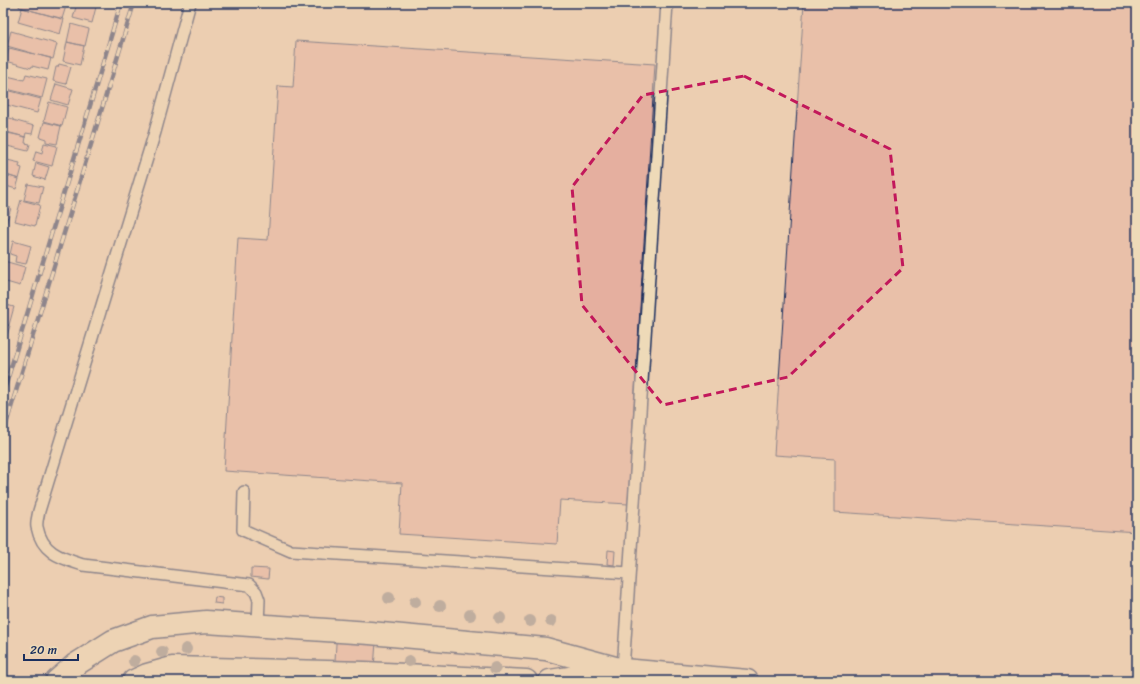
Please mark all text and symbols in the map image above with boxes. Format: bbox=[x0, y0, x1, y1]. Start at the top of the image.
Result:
scale bar bbox=[24, 636, 78, 662]
text: 20 m bbox=[30, 639, 57, 661]

